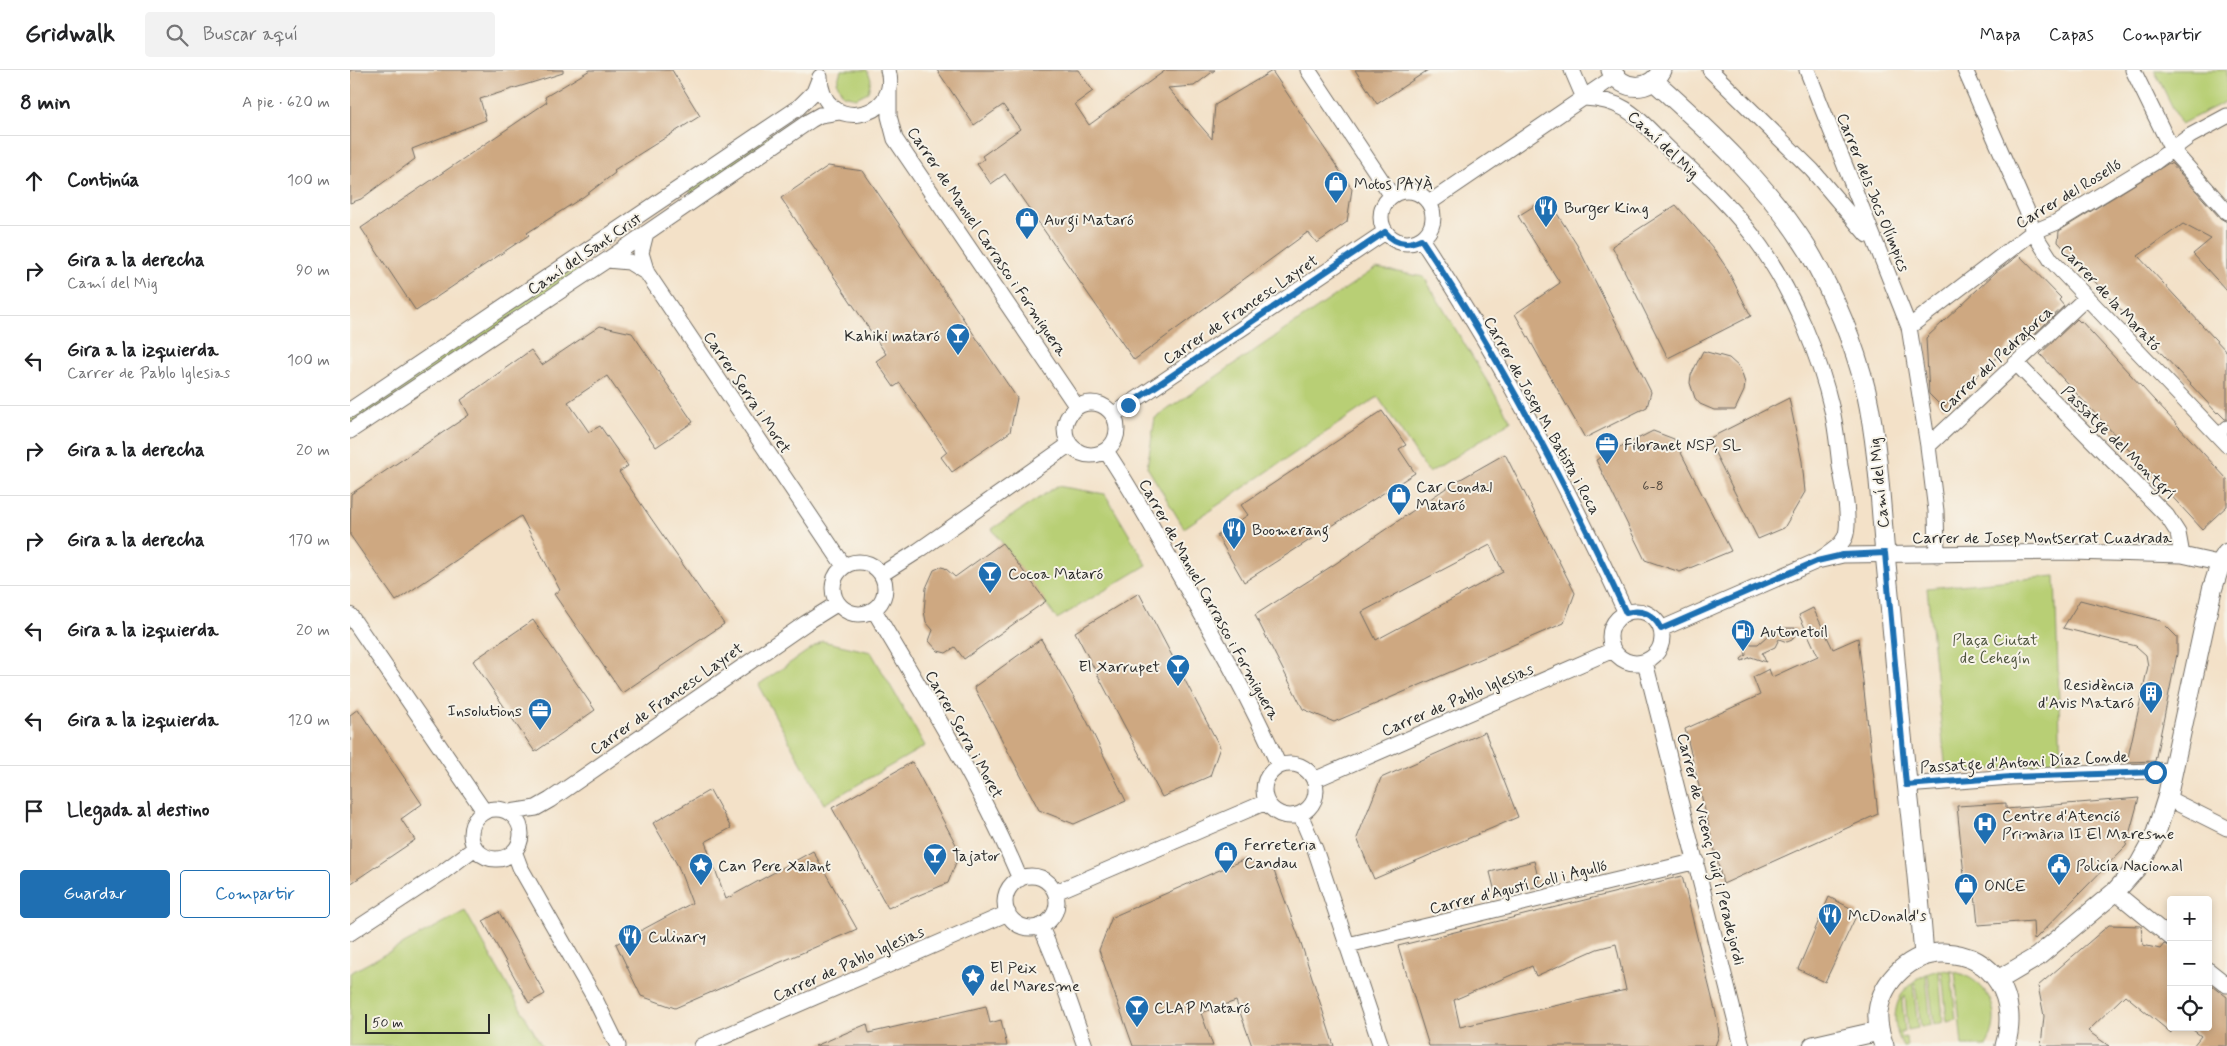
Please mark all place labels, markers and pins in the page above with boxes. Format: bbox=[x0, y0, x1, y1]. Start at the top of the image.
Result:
shop icon: Motos PAYÀ bbox=[1323, 170, 1349, 204]
place label: Motos PAYÀ bbox=[1354, 174, 1433, 195]
restaurant icon: Burger King bbox=[1533, 194, 1559, 228]
place label: Burger King bbox=[1564, 198, 1649, 220]
shop icon: Aurgi Mataró bbox=[1014, 206, 1040, 240]
place label: Aurgi Mataró bbox=[1044, 210, 1134, 232]
bar icon: Kahiki mataró bbox=[945, 322, 971, 356]
place label: Kahiki mataró bbox=[844, 326, 940, 347]
office icon: Fibranet NSP, SL bbox=[1594, 431, 1620, 465]
place label: Fibranet NSP, SL bbox=[1624, 435, 1741, 456]
place label: Car Condal Mataró bbox=[1416, 477, 1492, 516]
shop icon: Car Condal Mataró bbox=[1386, 482, 1412, 516]
restaurant icon: Boomerang bbox=[1221, 516, 1247, 550]
place label: Boomerang bbox=[1252, 520, 1329, 542]
bar icon: Cocoa Mataró bbox=[977, 560, 1003, 594]
place label: Cocoa Mataró bbox=[1008, 564, 1104, 585]
fuel station icon: Autonetoil bbox=[1730, 618, 1756, 652]
place label: Autonetoil bbox=[1760, 622, 1828, 643]
bar icon: El Xarrupet bbox=[1165, 653, 1191, 687]
place label: El Xarrupet bbox=[1078, 657, 1160, 678]
place label: Residència d'Avis Mataró bbox=[2038, 675, 2134, 714]
building icon: Residència d'Avis Mataró bbox=[2138, 680, 2164, 714]
office icon: Insolutions bbox=[527, 697, 553, 731]
place label: Insolutions bbox=[448, 701, 522, 722]
place label: Centre d'Atenció Primària II El Maresme bbox=[2002, 806, 2174, 845]
hospital icon: Centre d'Atenció Primària II El Maresme bbox=[1972, 811, 1998, 845]
place label: Ferreteria Candau bbox=[1244, 835, 1316, 874]
shop icon: Ferreteria Candau bbox=[1213, 840, 1239, 874]
bar icon: Tajator bbox=[922, 842, 948, 876]
place label: Tajator bbox=[952, 846, 1001, 867]
place icon: Can Pere Xalant bbox=[688, 852, 714, 886]
public building icon: Policía Nacional bbox=[2046, 852, 2072, 886]
place label: Can Pere Xalant bbox=[718, 856, 831, 877]
place label: Policía Nacional bbox=[2076, 856, 2183, 877]
shop icon: ONCE bbox=[1953, 872, 1979, 906]
place label: ONCE bbox=[1984, 876, 2026, 897]
restaurant icon: McDonald's bbox=[1817, 902, 1843, 936]
place label: McDonald's bbox=[1848, 906, 1927, 927]
restaurant icon: Culinary bbox=[617, 923, 643, 957]
place label: Culinary bbox=[648, 927, 706, 948]
place label: El Peix del Maresme bbox=[990, 958, 1080, 997]
place icon: El Peix del Maresme bbox=[960, 963, 986, 997]
bar icon: CLAP Mataró bbox=[1124, 994, 1150, 1028]
place label: CLAP Mataró bbox=[1154, 998, 1250, 1019]

